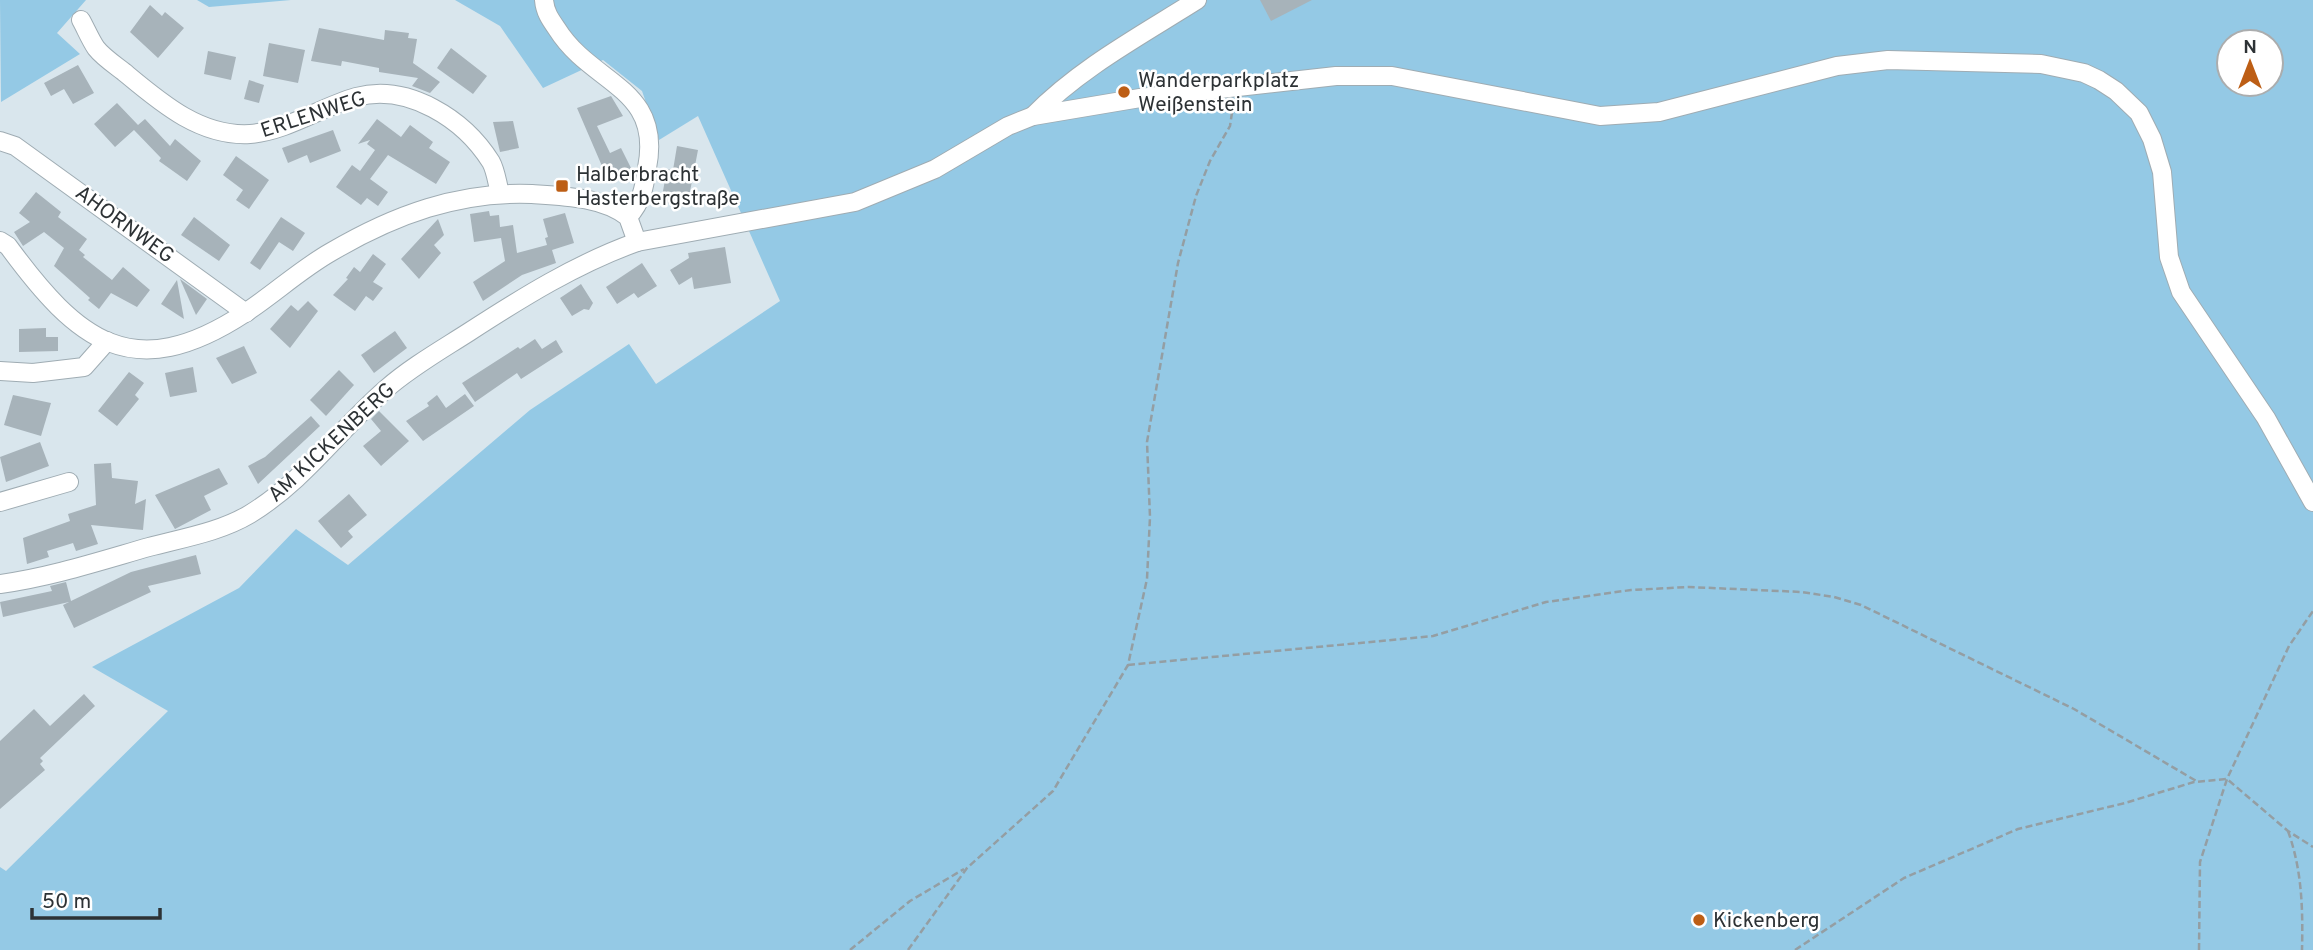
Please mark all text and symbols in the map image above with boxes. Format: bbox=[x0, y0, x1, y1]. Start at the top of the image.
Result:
north arrow bbox=[2215, 28, 2285, 98]
text: N bbox=[2243, 36, 2257, 60]
place label: Wanderparkplatz Weißenstein bbox=[1138, 68, 1299, 119]
marker: Wanderparkplatz Weißenstein bbox=[1116, 84, 1132, 100]
street label: ERLENWEG bbox=[257, 86, 370, 145]
place label: Halberbracht Hasterbergstraße bbox=[576, 162, 740, 213]
marker: Halberbracht Hasterbergstraße bbox=[554, 178, 570, 194]
street label: AHORNWEG bbox=[69, 180, 179, 270]
street label: AM KICKENBERG bbox=[263, 377, 401, 509]
scale bar bbox=[32, 876, 159, 920]
text: 50 m bbox=[42, 889, 91, 916]
place label: Kickenberg bbox=[1713, 908, 1820, 935]
marker: Kickenberg bbox=[1691, 912, 1707, 928]

